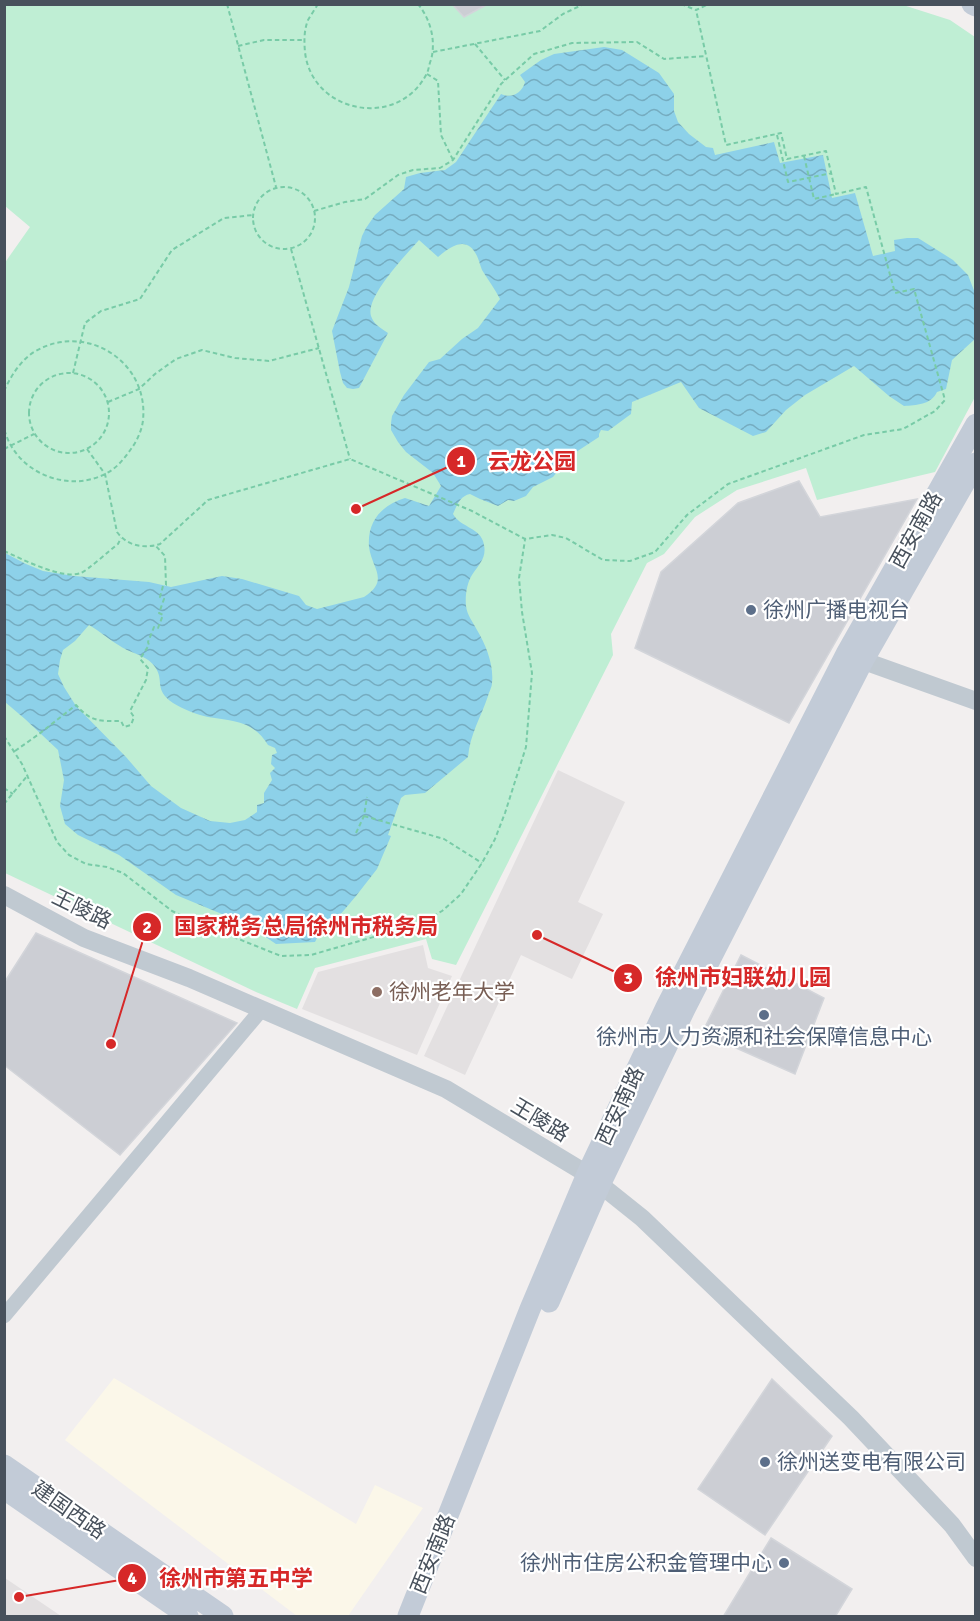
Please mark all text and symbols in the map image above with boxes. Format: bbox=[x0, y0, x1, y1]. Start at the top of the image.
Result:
callout: 云龙公园 bbox=[446, 441, 588, 481]
text: 云龙公园 bbox=[488, 448, 576, 475]
text: 1 bbox=[456, 450, 466, 472]
street label: 西安南路 bbox=[884, 487, 948, 573]
place label: 徐州广播电视台 bbox=[763, 597, 910, 623]
marker: 徐州广播电视台 bbox=[744, 603, 758, 617]
street label: 王陵路 bbox=[48, 884, 116, 934]
callout: 国家税务总局徐州市税务局 bbox=[132, 907, 450, 947]
text: 国家税务总局徐州市税务局 bbox=[174, 913, 438, 940]
text: 2 bbox=[142, 916, 152, 938]
callout: 徐州市妇联幼儿园 bbox=[613, 958, 843, 998]
text: 徐州市妇联幼儿园 bbox=[655, 964, 831, 991]
text: 3 bbox=[623, 967, 633, 989]
place label: 徐州老年大学 bbox=[389, 979, 515, 1005]
marker: 徐州老年大学 bbox=[370, 985, 384, 999]
marker: 徐州市人力资源和社会保障信息中心 bbox=[757, 1008, 771, 1022]
place label: 徐州市人力资源和社会保障信息中心 bbox=[596, 1024, 932, 1050]
street label: 西安南路 bbox=[590, 1062, 650, 1150]
street label: 王陵路 bbox=[506, 1093, 574, 1147]
place label: 徐州送变电有限公司 bbox=[777, 1449, 966, 1475]
marker: 徐州送变电有限公司 bbox=[758, 1455, 772, 1469]
street label: 建国西路 bbox=[27, 1475, 111, 1545]
street label: 西安南路 bbox=[405, 1510, 461, 1598]
place label: 徐州市住房公积金管理中心 bbox=[520, 1550, 772, 1576]
marker: 徐州市住房公积金管理中心 bbox=[777, 1556, 791, 1570]
callout: 徐州市第五中学 bbox=[117, 1558, 325, 1598]
text: 徐州市第五中学 bbox=[159, 1565, 313, 1592]
text: 4 bbox=[127, 1567, 137, 1589]

